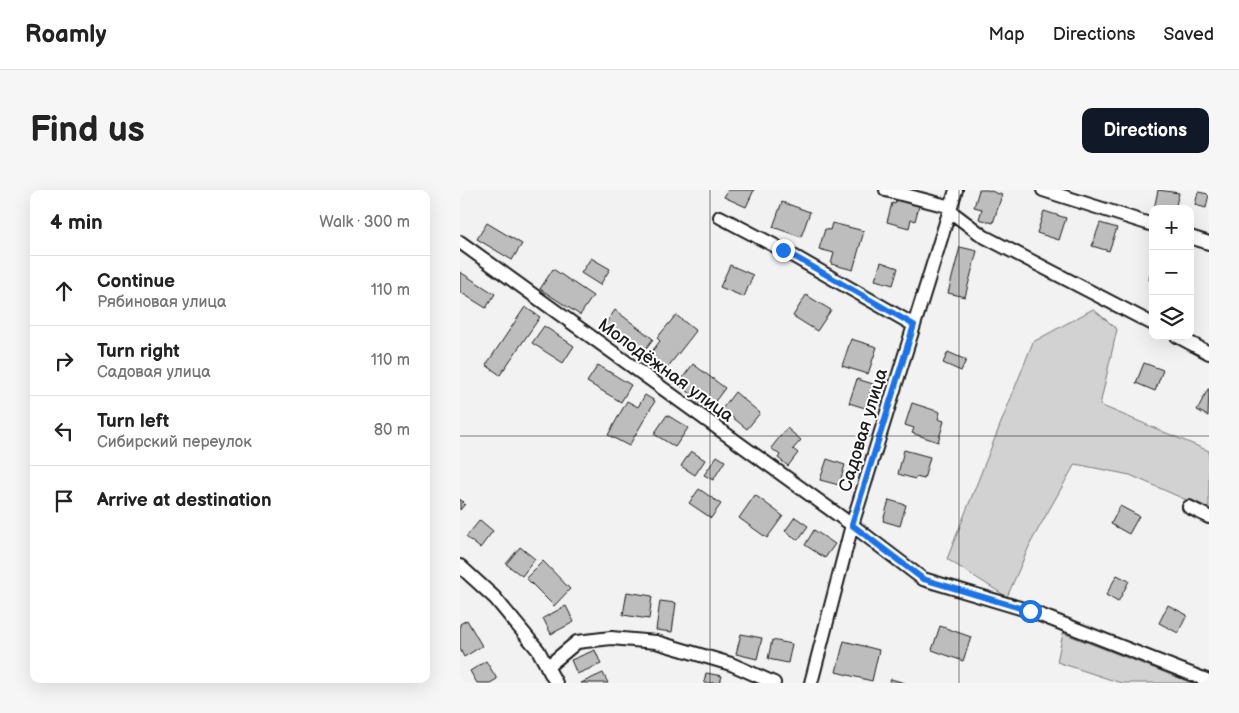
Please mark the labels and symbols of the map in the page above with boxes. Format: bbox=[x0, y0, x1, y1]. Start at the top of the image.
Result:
route end bbox=[772, 239, 795, 262]
street label: Молодёжная улица bbox=[594, 314, 738, 427]
street label: Садовая улица bbox=[835, 366, 892, 494]
route start bbox=[1019, 600, 1042, 623]

